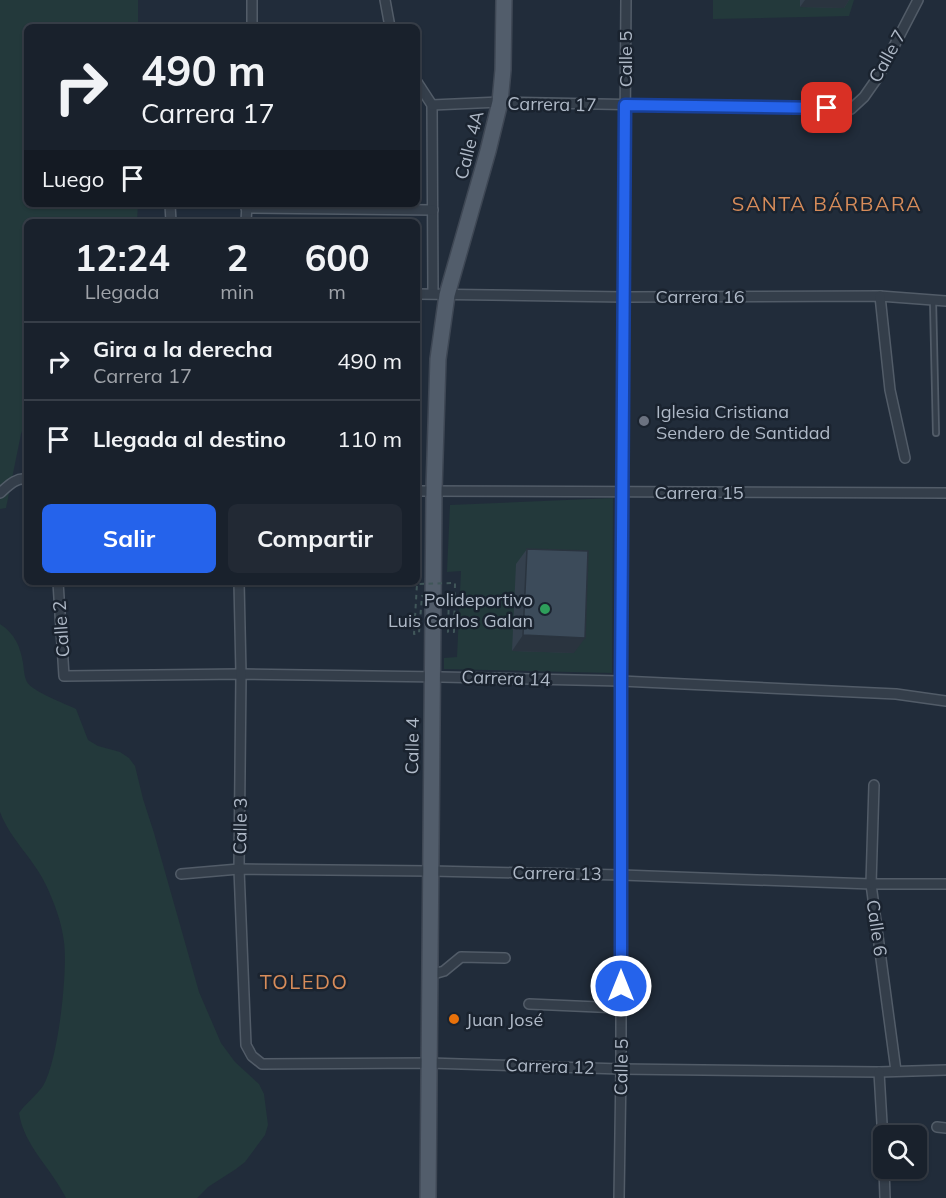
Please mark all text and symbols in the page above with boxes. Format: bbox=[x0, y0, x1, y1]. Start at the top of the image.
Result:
street label: Calle 7 bbox=[863, 26, 911, 86]
street label: Calle 5 bbox=[614, 30, 637, 87]
text: 490 m bbox=[141, 44, 266, 97]
icon: right bbox=[42, 48, 120, 126]
pin bbox=[801, 82, 852, 133]
icon: arrive bbox=[810, 91, 843, 124]
street label: Carrera 17 bbox=[507, 92, 597, 116]
text: Carrera 17 bbox=[141, 96, 275, 130]
street label: Calle 4A bbox=[449, 108, 489, 182]
icon: arrive bbox=[116, 162, 149, 195]
text: Luego bbox=[42, 165, 104, 193]
district label: SANTA BÁRBARA bbox=[732, 191, 922, 216]
text: 12:24 bbox=[74, 235, 170, 280]
text: 2 bbox=[226, 235, 248, 280]
text: 600 bbox=[305, 235, 370, 280]
text: Llegada bbox=[85, 279, 159, 304]
text: min bbox=[220, 279, 254, 304]
text: m bbox=[328, 279, 346, 304]
street label: Carrera 16 bbox=[655, 285, 745, 308]
text: Gira a la derecha bbox=[93, 335, 273, 363]
icon: right bbox=[42, 345, 75, 378]
text: 490 m bbox=[337, 347, 402, 375]
text: Carrera 17 bbox=[93, 363, 192, 388]
place label: Iglesia Cristiana Sendero de Santidad bbox=[656, 400, 830, 444]
marker: Iglesia Cristiana Sendero de Santidad bbox=[637, 414, 651, 428]
icon: arrive bbox=[42, 423, 75, 456]
text: Llegada al destino bbox=[93, 425, 286, 453]
text: 110 m bbox=[337, 425, 402, 453]
street label: Carrera 15 bbox=[654, 481, 744, 504]
button: Salir bbox=[42, 504, 216, 573]
button: Compartir bbox=[228, 504, 402, 573]
place label: Polideportivo Luis Carlos Galan bbox=[388, 588, 533, 632]
street label: Calle 2 bbox=[48, 600, 74, 658]
marker: Polideportivo Luis Carlos Galan bbox=[538, 602, 552, 616]
street label: Carrera 14 bbox=[461, 665, 551, 691]
street label: Calle 4 bbox=[400, 717, 424, 775]
street label: Calle 3 bbox=[228, 797, 252, 855]
street label: Carrera 13 bbox=[512, 861, 602, 885]
street label: Calle 6 bbox=[862, 898, 892, 958]
position arrow bbox=[589, 954, 653, 1018]
district label: TOLEDO bbox=[260, 969, 348, 994]
place label: Juan José bbox=[466, 1008, 543, 1031]
marker: Juan José bbox=[447, 1012, 461, 1026]
street label: Calle 5 bbox=[609, 1038, 633, 1096]
street label: Carrera 12 bbox=[505, 1053, 595, 1079]
map controls bbox=[873, 1125, 927, 1179]
button: search bbox=[873, 1125, 927, 1179]

